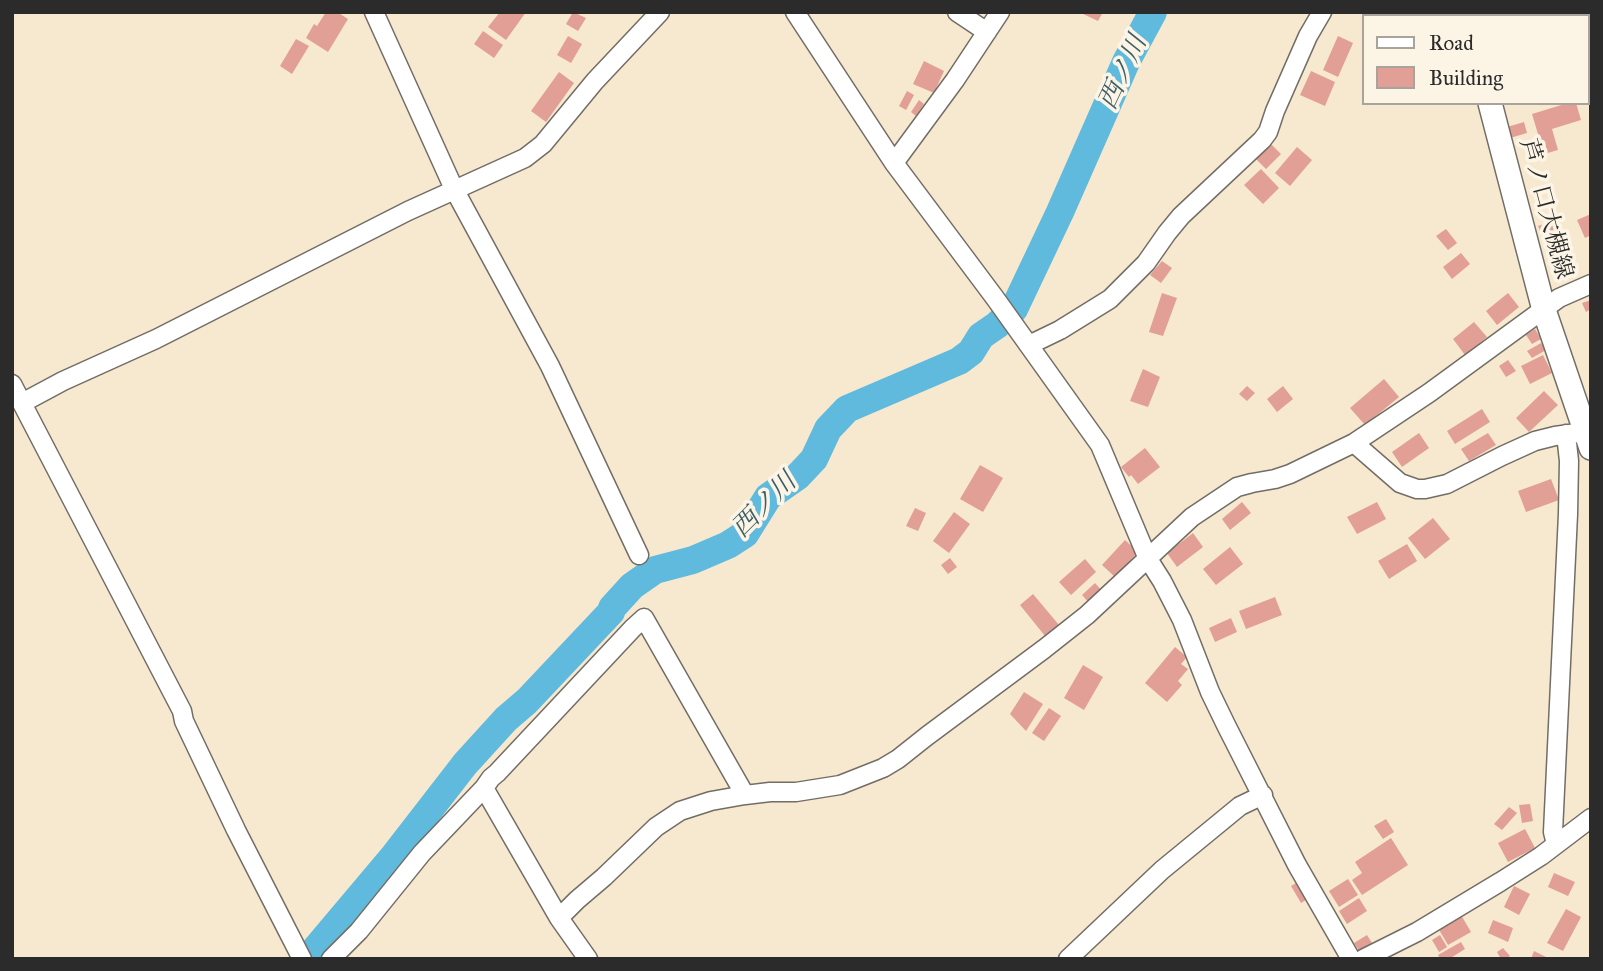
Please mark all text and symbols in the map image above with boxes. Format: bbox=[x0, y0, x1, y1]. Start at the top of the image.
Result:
legend bbox=[1362, 14, 1589, 105]
text: Road bbox=[1429, 30, 1474, 56]
water label: 西ノ川 bbox=[1093, 31, 1155, 115]
text: Building bbox=[1429, 65, 1503, 91]
street label: 芦ノ口大槻線 bbox=[1512, 136, 1578, 282]
water label: 西ノ川 bbox=[726, 467, 804, 545]

